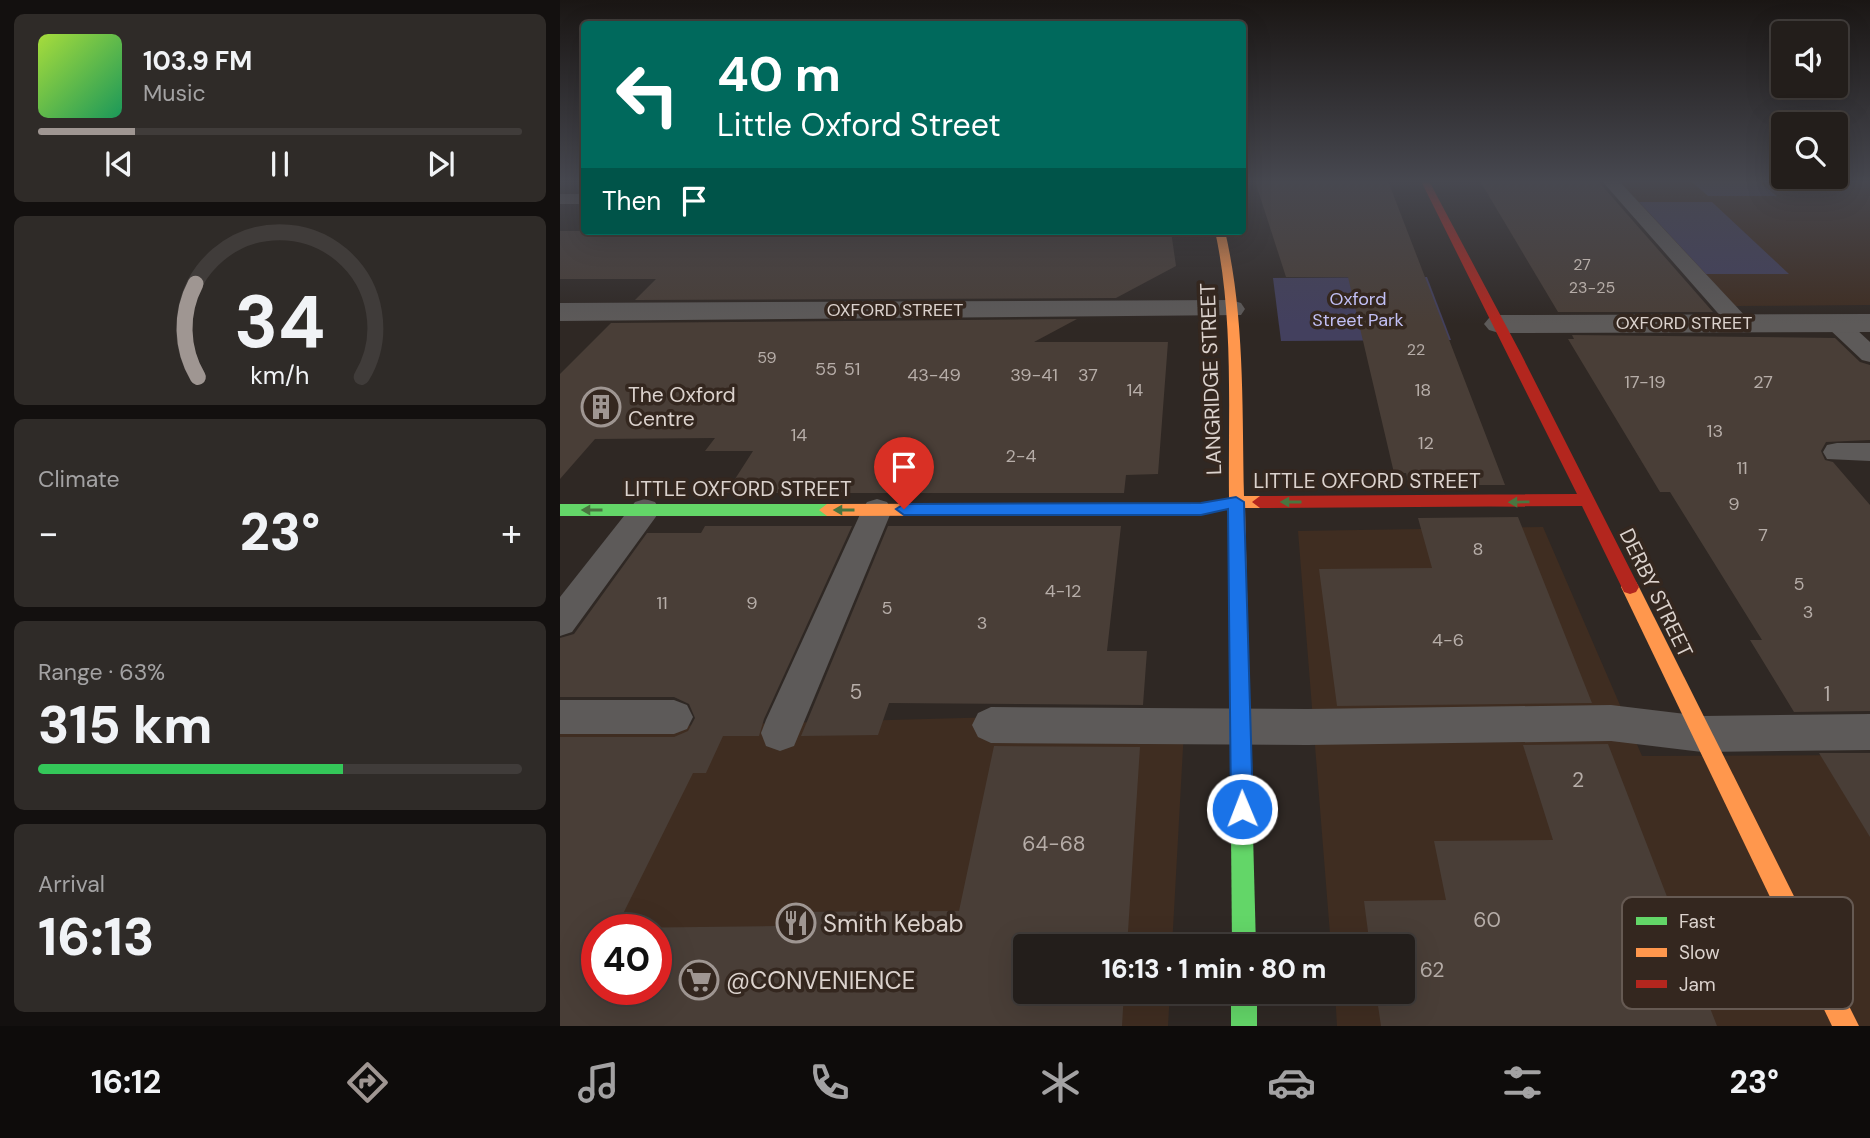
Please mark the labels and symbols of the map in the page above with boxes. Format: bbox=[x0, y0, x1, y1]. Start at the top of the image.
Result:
house number: 27 bbox=[1573, 254, 1591, 275]
house number: 23-25 bbox=[1569, 277, 1615, 298]
street label: LANGRIDGE STREET bbox=[1194, 282, 1228, 476]
park label: Oxford Street Park bbox=[1312, 287, 1404, 332]
street label: OXFORD STREET bbox=[827, 298, 963, 322]
street label: OXFORD STREET bbox=[1616, 311, 1752, 335]
house number: 22 bbox=[1407, 339, 1425, 360]
house number: 59 bbox=[757, 347, 777, 368]
house number: 55 bbox=[815, 357, 837, 381]
house number: 51 bbox=[844, 357, 860, 381]
house number: 43-49 bbox=[907, 363, 961, 387]
house number: 39-41 bbox=[1010, 363, 1058, 387]
house number: 37 bbox=[1078, 363, 1098, 387]
house number: 17-19 bbox=[1624, 370, 1666, 394]
house number: 27 bbox=[1753, 370, 1773, 394]
house number: 14 bbox=[1127, 378, 1143, 402]
house number: 18 bbox=[1415, 378, 1431, 402]
place label: The Oxford Centre bbox=[628, 381, 736, 433]
building icon: The Oxford Centre bbox=[580, 386, 622, 428]
house number: 13 bbox=[1707, 419, 1723, 443]
house number: 14 bbox=[791, 423, 807, 447]
house number: 12 bbox=[1418, 431, 1434, 455]
pin bbox=[874, 437, 934, 509]
house number: 2-4 bbox=[1005, 444, 1037, 468]
house number: 11 bbox=[1736, 456, 1748, 480]
street label: LITTLE OXFORD STREET bbox=[1253, 467, 1481, 495]
street label: LITTLE OXFORD STREET bbox=[624, 475, 852, 503]
house number: 9 bbox=[1728, 492, 1740, 516]
one-way arrow bbox=[1280, 496, 1302, 508]
one-way arrow bbox=[1507, 496, 1529, 507]
one-way arrow bbox=[580, 504, 602, 516]
one-way arrow bbox=[832, 504, 854, 516]
house number: 7 bbox=[1758, 523, 1768, 547]
street label: DERBY STREET bbox=[1613, 524, 1699, 662]
house number: 8 bbox=[1473, 537, 1483, 561]
house number: 5 bbox=[1794, 572, 1804, 596]
house number: 4-12 bbox=[1045, 579, 1081, 603]
house number: 11 bbox=[656, 591, 668, 615]
house number: 9 bbox=[746, 591, 758, 615]
house number: 5 bbox=[882, 596, 892, 620]
house number: 3 bbox=[1803, 600, 1813, 624]
house number: 3 bbox=[977, 611, 987, 635]
house number: 4-6 bbox=[1432, 628, 1464, 652]
house number: 5 bbox=[850, 678, 862, 706]
house number: 1 bbox=[1824, 680, 1830, 708]
house number: 2 bbox=[1572, 766, 1584, 794]
position arrow bbox=[1205, 772, 1279, 846]
house number: 64-68 bbox=[1022, 830, 1086, 858]
legend bbox=[1622, 897, 1853, 1009]
restaurant icon: Smith Kebab bbox=[775, 902, 817, 944]
house number: 60 bbox=[1473, 906, 1501, 934]
place label: Smith Kebab bbox=[823, 908, 964, 939]
text: Fast bbox=[1679, 909, 1715, 934]
speed limit sign: 40 bbox=[581, 914, 672, 1005]
text: Slow bbox=[1679, 940, 1720, 965]
house number: 62 bbox=[1420, 956, 1444, 984]
supermarket icon: @CONVENIENCE bbox=[678, 959, 720, 1001]
place label: @CONVENIENCE bbox=[726, 965, 915, 996]
text: Jam bbox=[1679, 972, 1716, 997]

